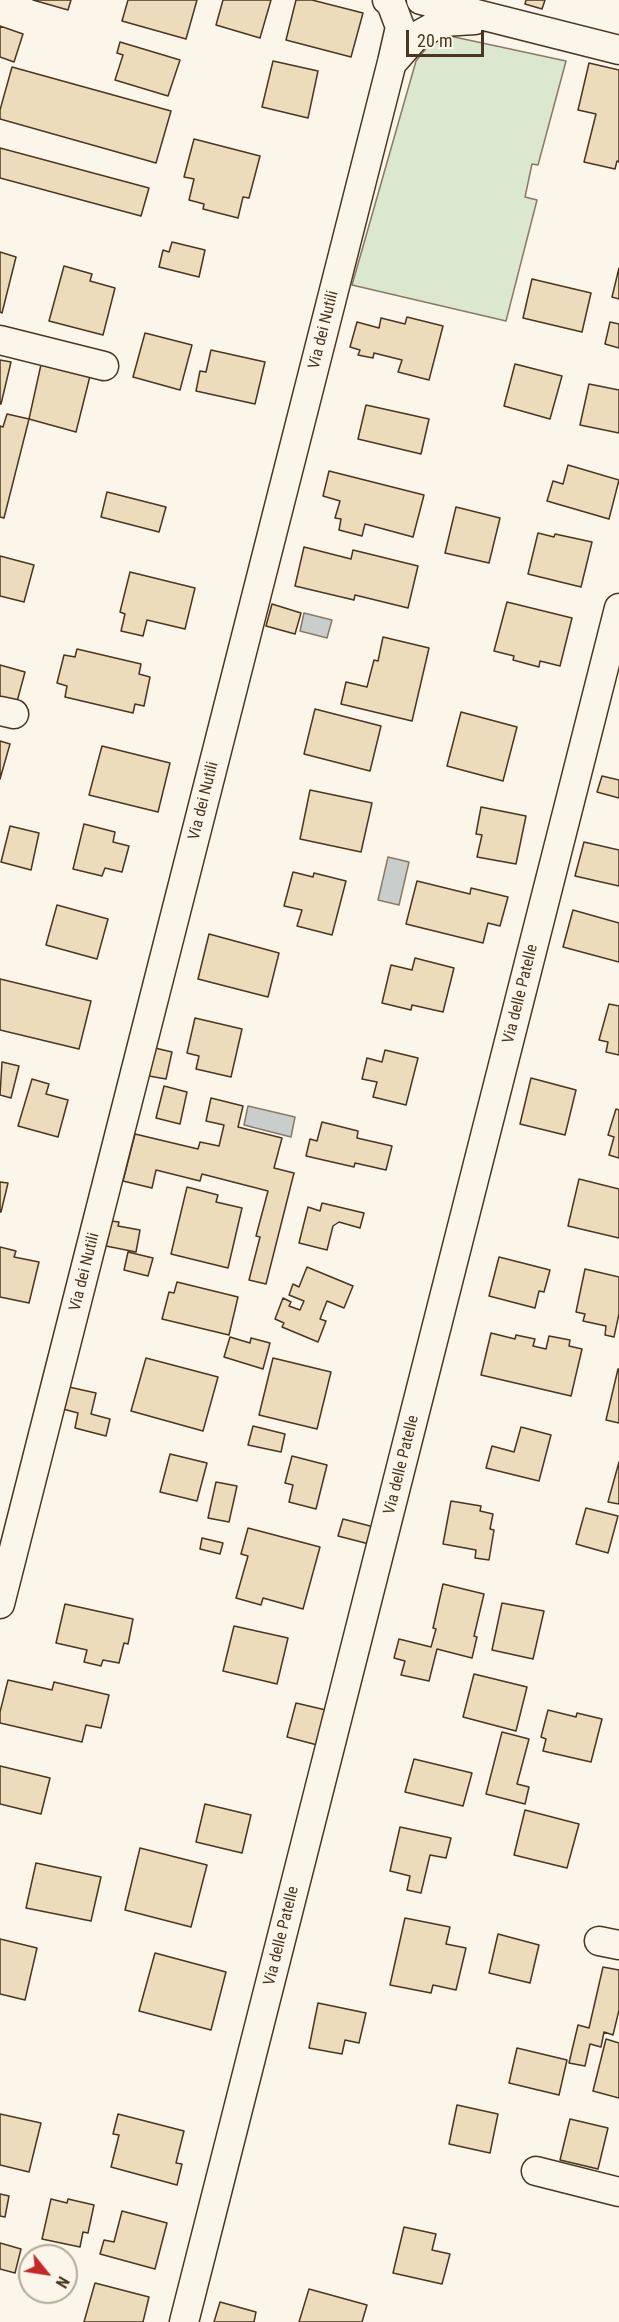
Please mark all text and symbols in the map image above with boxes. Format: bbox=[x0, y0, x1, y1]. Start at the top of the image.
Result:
scale bar bbox=[409, 18, 487, 56]
text: 20 m bbox=[417, 30, 452, 51]
street label: Via dei Nutili bbox=[305, 289, 343, 371]
street label: Via dei Nutili bbox=[185, 760, 223, 842]
street label: Via delle Patelle bbox=[499, 942, 543, 1046]
street label: Via dei Nutili bbox=[66, 1231, 104, 1313]
street label: Via delle Patelle bbox=[380, 1413, 424, 1517]
street label: Via delle Patelle bbox=[260, 1884, 304, 1988]
north arrow bbox=[18, 2244, 78, 2304]
text: N bbox=[52, 2273, 73, 2291]

